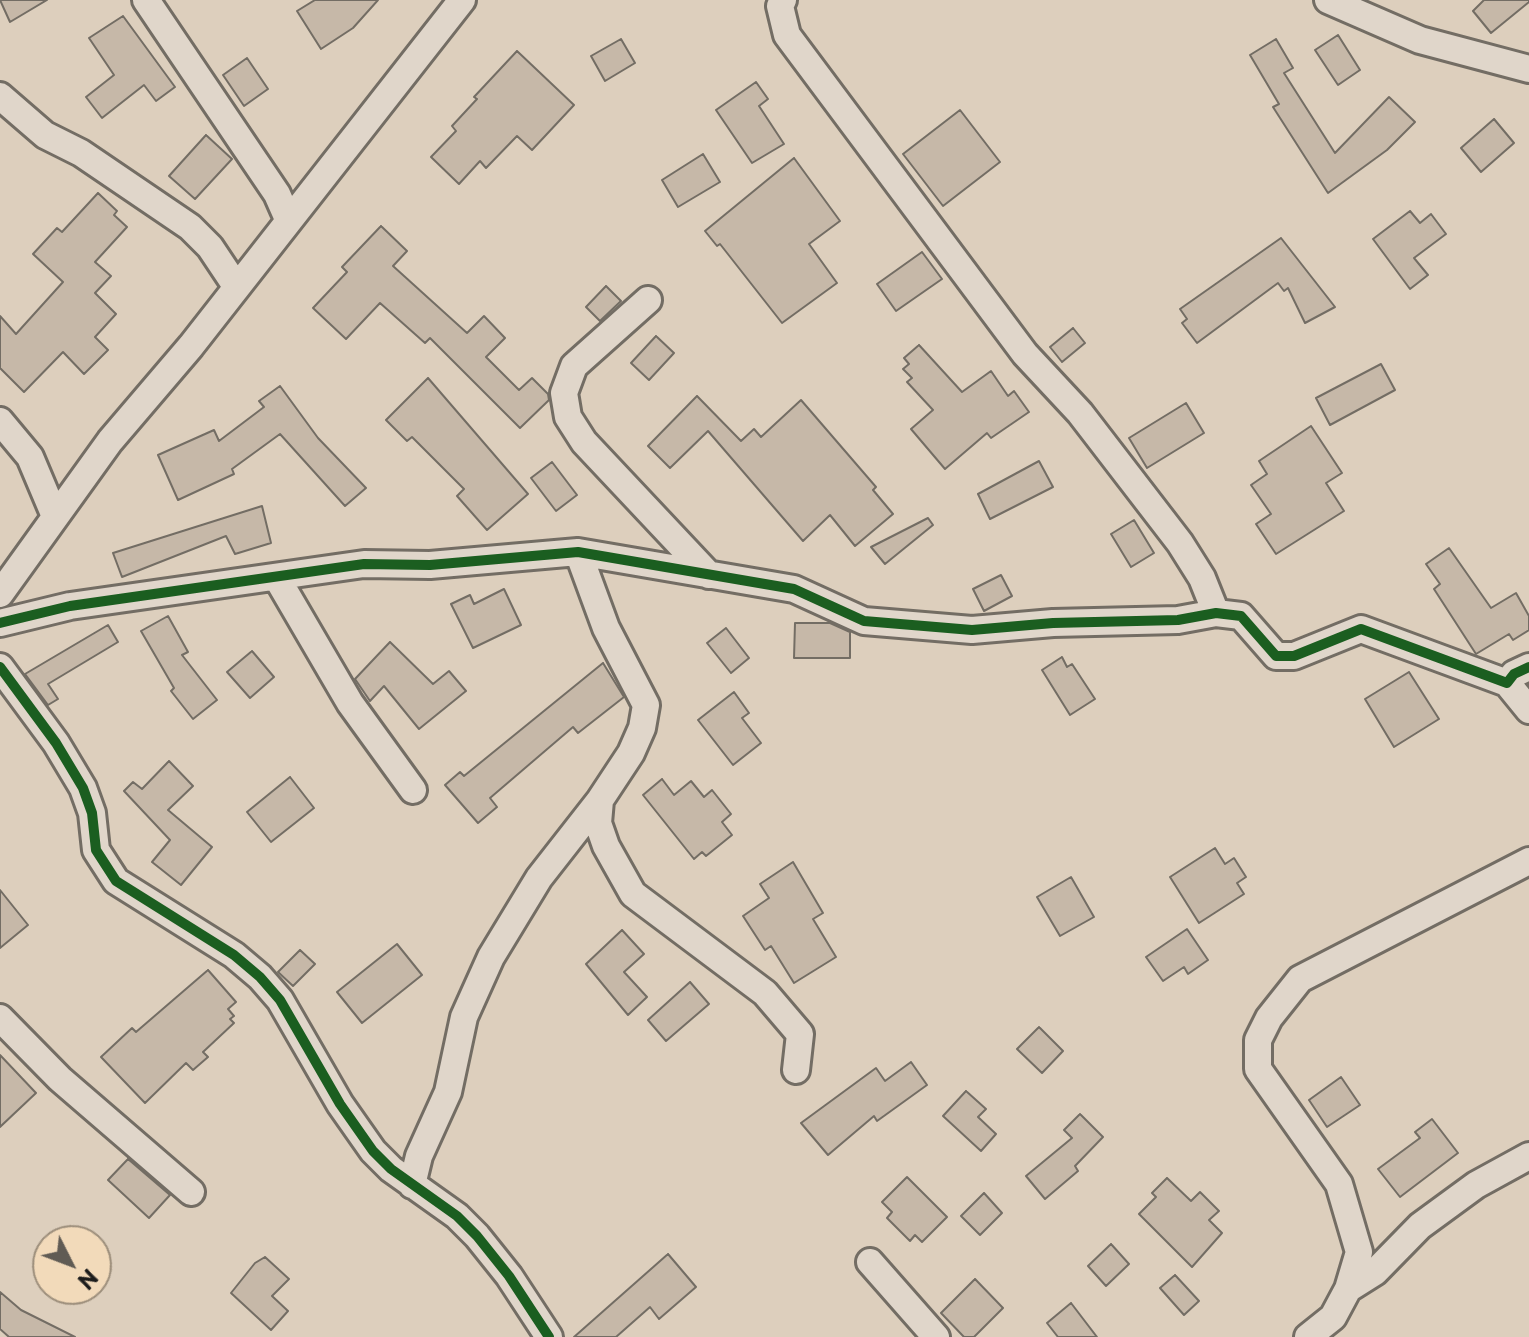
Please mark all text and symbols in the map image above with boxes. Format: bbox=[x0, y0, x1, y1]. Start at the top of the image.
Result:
north arrow bbox=[32, 1225, 112, 1305]
text: N bbox=[71, 1263, 107, 1298]

